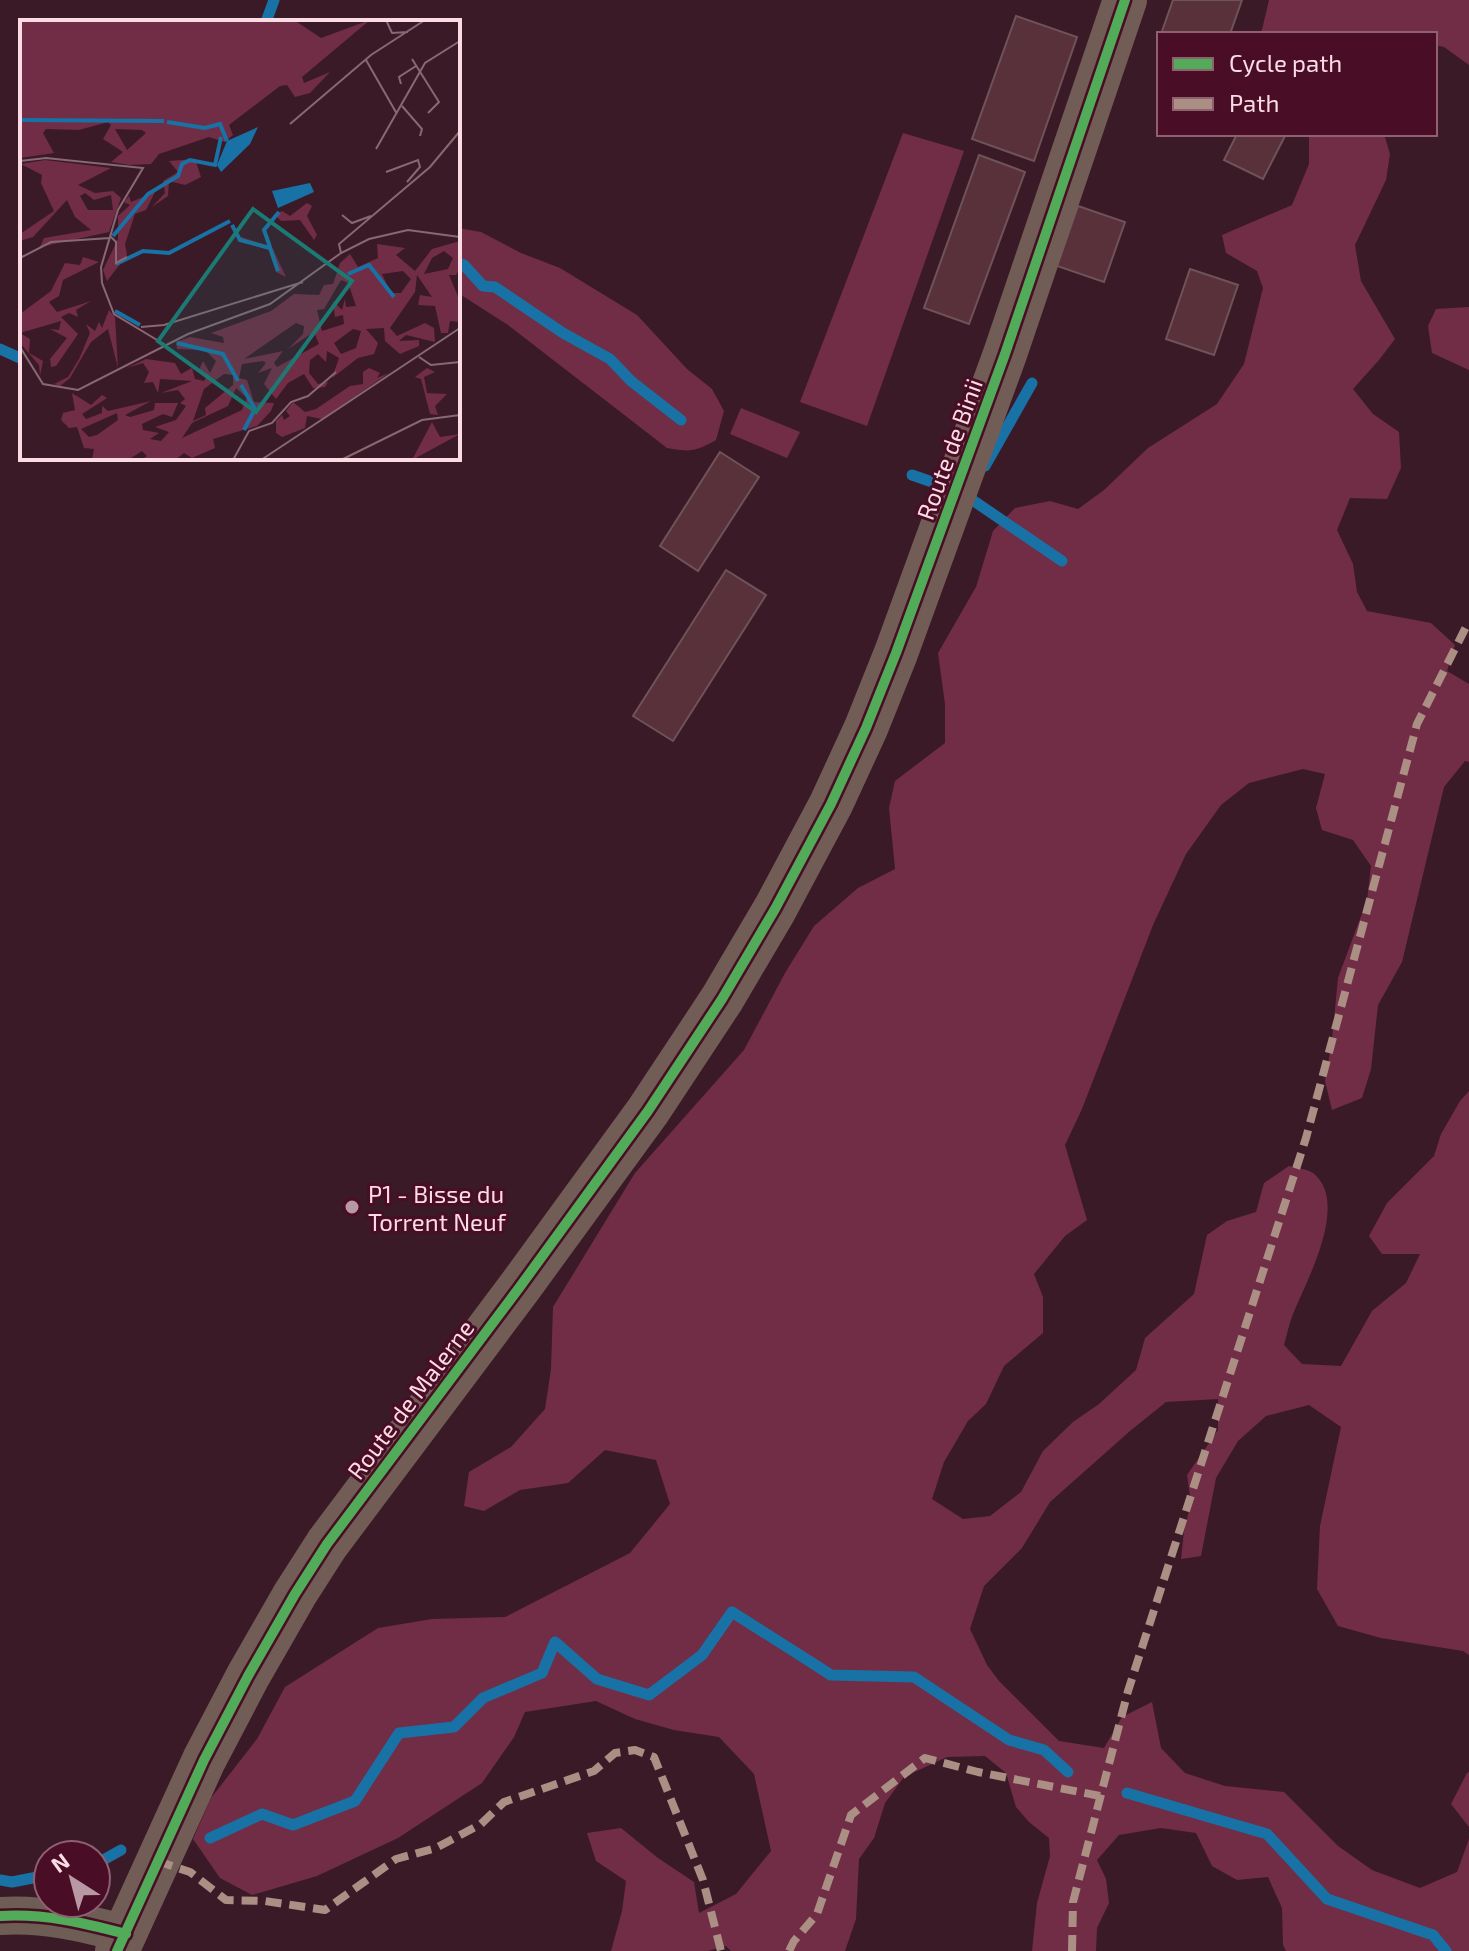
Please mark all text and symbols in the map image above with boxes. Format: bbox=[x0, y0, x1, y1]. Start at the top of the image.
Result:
inset map bbox=[20, 20, 460, 460]
legend bbox=[1157, 32, 1437, 136]
text: Cycle path bbox=[1229, 48, 1342, 77]
text: Path bbox=[1229, 88, 1279, 117]
street label: Route de Binii bbox=[910, 374, 988, 524]
place label: P1 - Bisse du Torrent Neuf bbox=[368, 1179, 507, 1236]
marker: P1 - Bisse du Torrent Neuf bbox=[343, 1198, 361, 1216]
street label: Route de Malerne bbox=[341, 1314, 479, 1484]
north arrow bbox=[32, 1839, 112, 1919]
text: N bbox=[46, 1847, 74, 1877]

